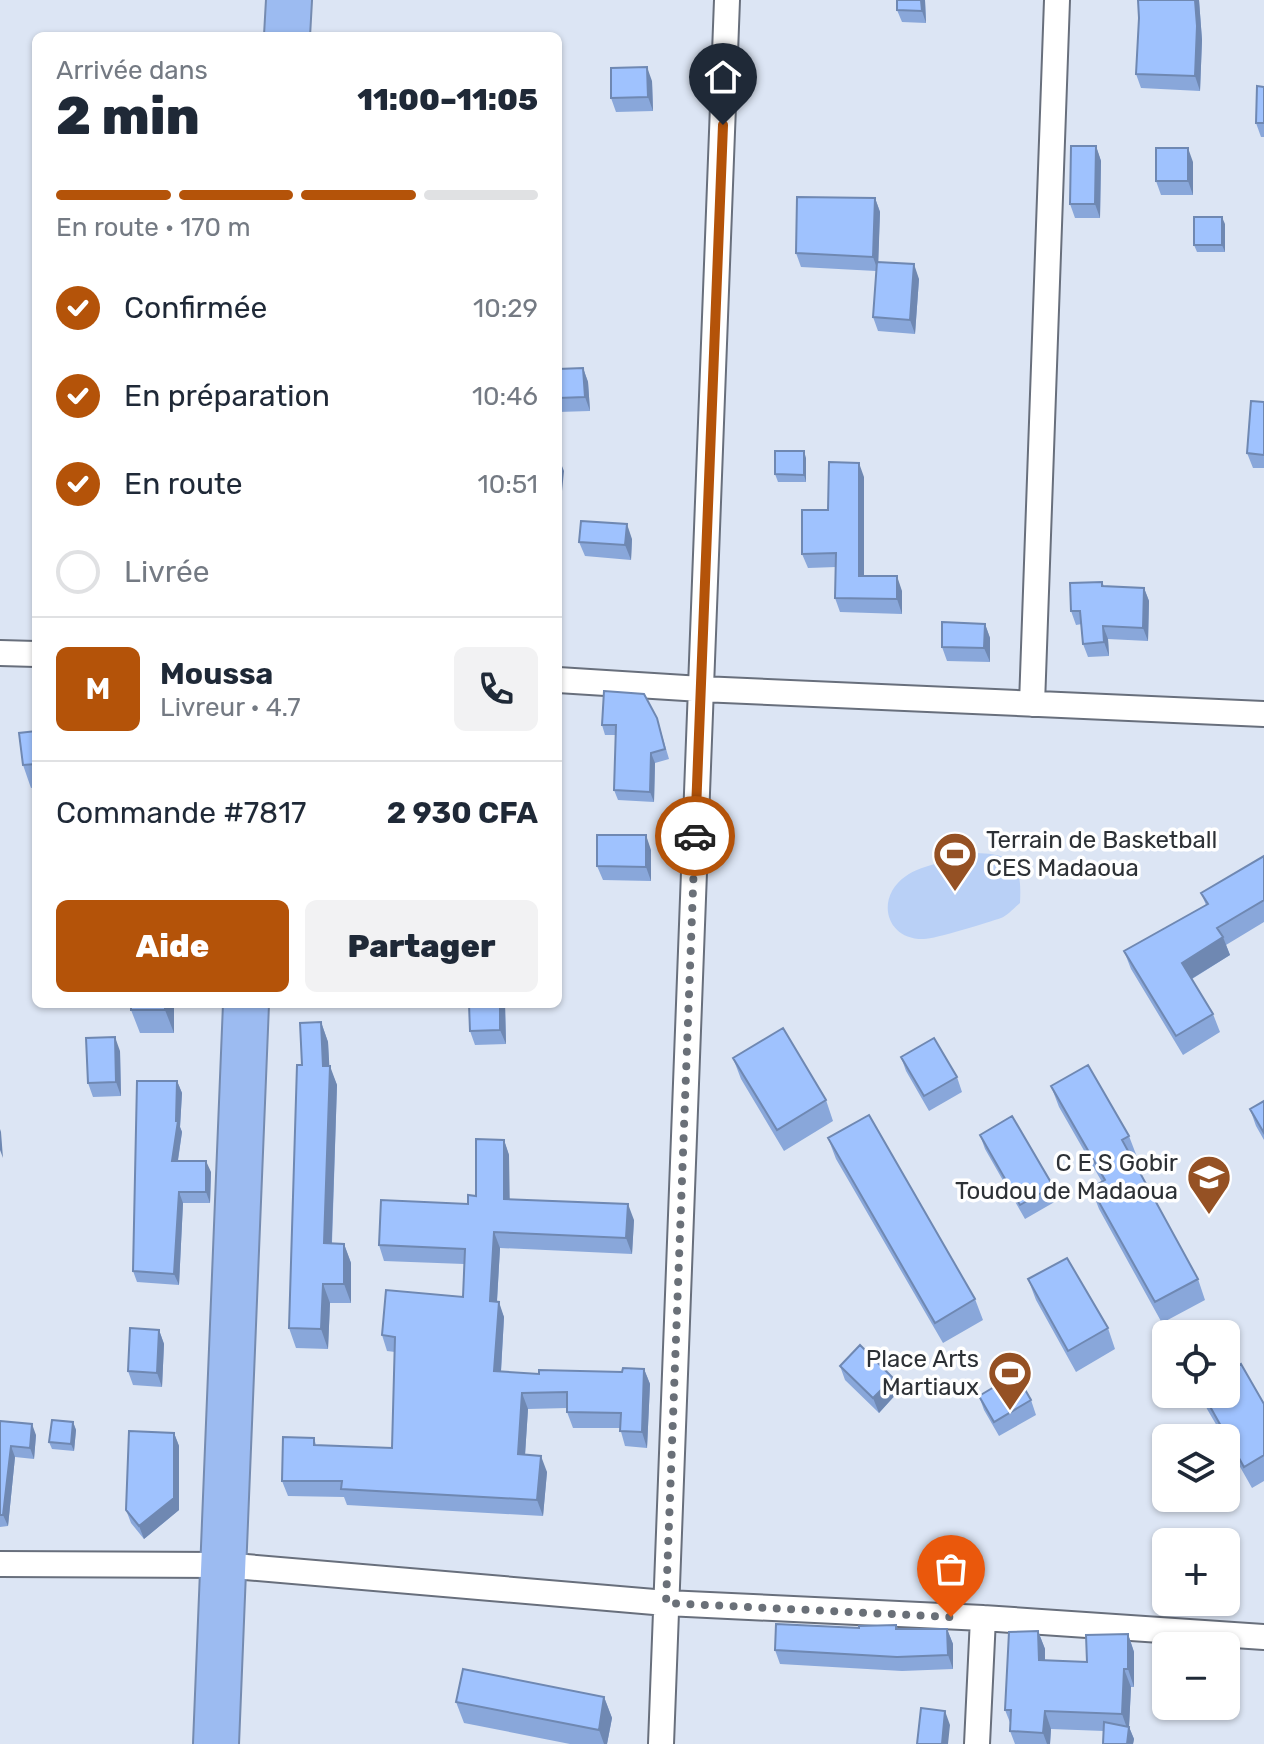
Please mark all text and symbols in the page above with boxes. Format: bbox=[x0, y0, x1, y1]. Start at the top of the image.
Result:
pin bbox=[689, 43, 757, 125]
text: Arrivée dans bbox=[56, 55, 208, 86]
icon: home bbox=[701, 55, 745, 99]
text: 11:00–11:05 bbox=[357, 82, 538, 118]
text: 2 min bbox=[56, 85, 200, 147]
text: En route · 170 m bbox=[56, 212, 251, 243]
icon: check bbox=[56, 286, 100, 330]
text: Confirmée bbox=[124, 290, 267, 326]
text: 10:29 bbox=[473, 293, 538, 324]
icon: check bbox=[56, 374, 100, 418]
text: En préparation bbox=[124, 378, 330, 414]
text: 10:46 bbox=[472, 381, 538, 412]
icon: check bbox=[56, 462, 100, 506]
text: En route bbox=[124, 466, 243, 502]
text: 10:51 bbox=[478, 469, 538, 500]
text: Livrée bbox=[124, 554, 209, 590]
button: phone bbox=[454, 647, 538, 731]
text: Moussa bbox=[160, 656, 273, 692]
text: M bbox=[86, 671, 110, 707]
text: Livreur · 4.7 bbox=[160, 692, 301, 723]
text: Commande #7817 bbox=[56, 795, 306, 831]
text: 2 930 CFA bbox=[387, 795, 538, 831]
courier bbox=[655, 796, 735, 876]
icon: car bbox=[673, 814, 717, 858]
place label: Terrain de Basketball CES Madaoua bbox=[986, 826, 1217, 882]
sports icon: Terrain de Basketball CES Madaoua bbox=[931, 830, 979, 893]
button: Aide bbox=[56, 900, 289, 992]
button: Partager bbox=[305, 900, 538, 992]
place label: C E S Gobir Toudou de Madaoua bbox=[955, 1149, 1178, 1205]
school or university icon: C E S Gobir Toudou de Madaoua bbox=[1185, 1153, 1233, 1216]
map controls bbox=[1152, 1320, 1240, 1720]
button: locate bbox=[1152, 1320, 1240, 1408]
place label: Place Arts Martiaux bbox=[866, 1345, 979, 1401]
sports icon: Place Arts Martiaux bbox=[986, 1349, 1034, 1412]
button: layers bbox=[1152, 1424, 1240, 1512]
button: + bbox=[1152, 1528, 1240, 1616]
pin bbox=[917, 1535, 985, 1617]
icon: bag bbox=[929, 1547, 973, 1591]
button: − bbox=[1152, 1632, 1240, 1720]

